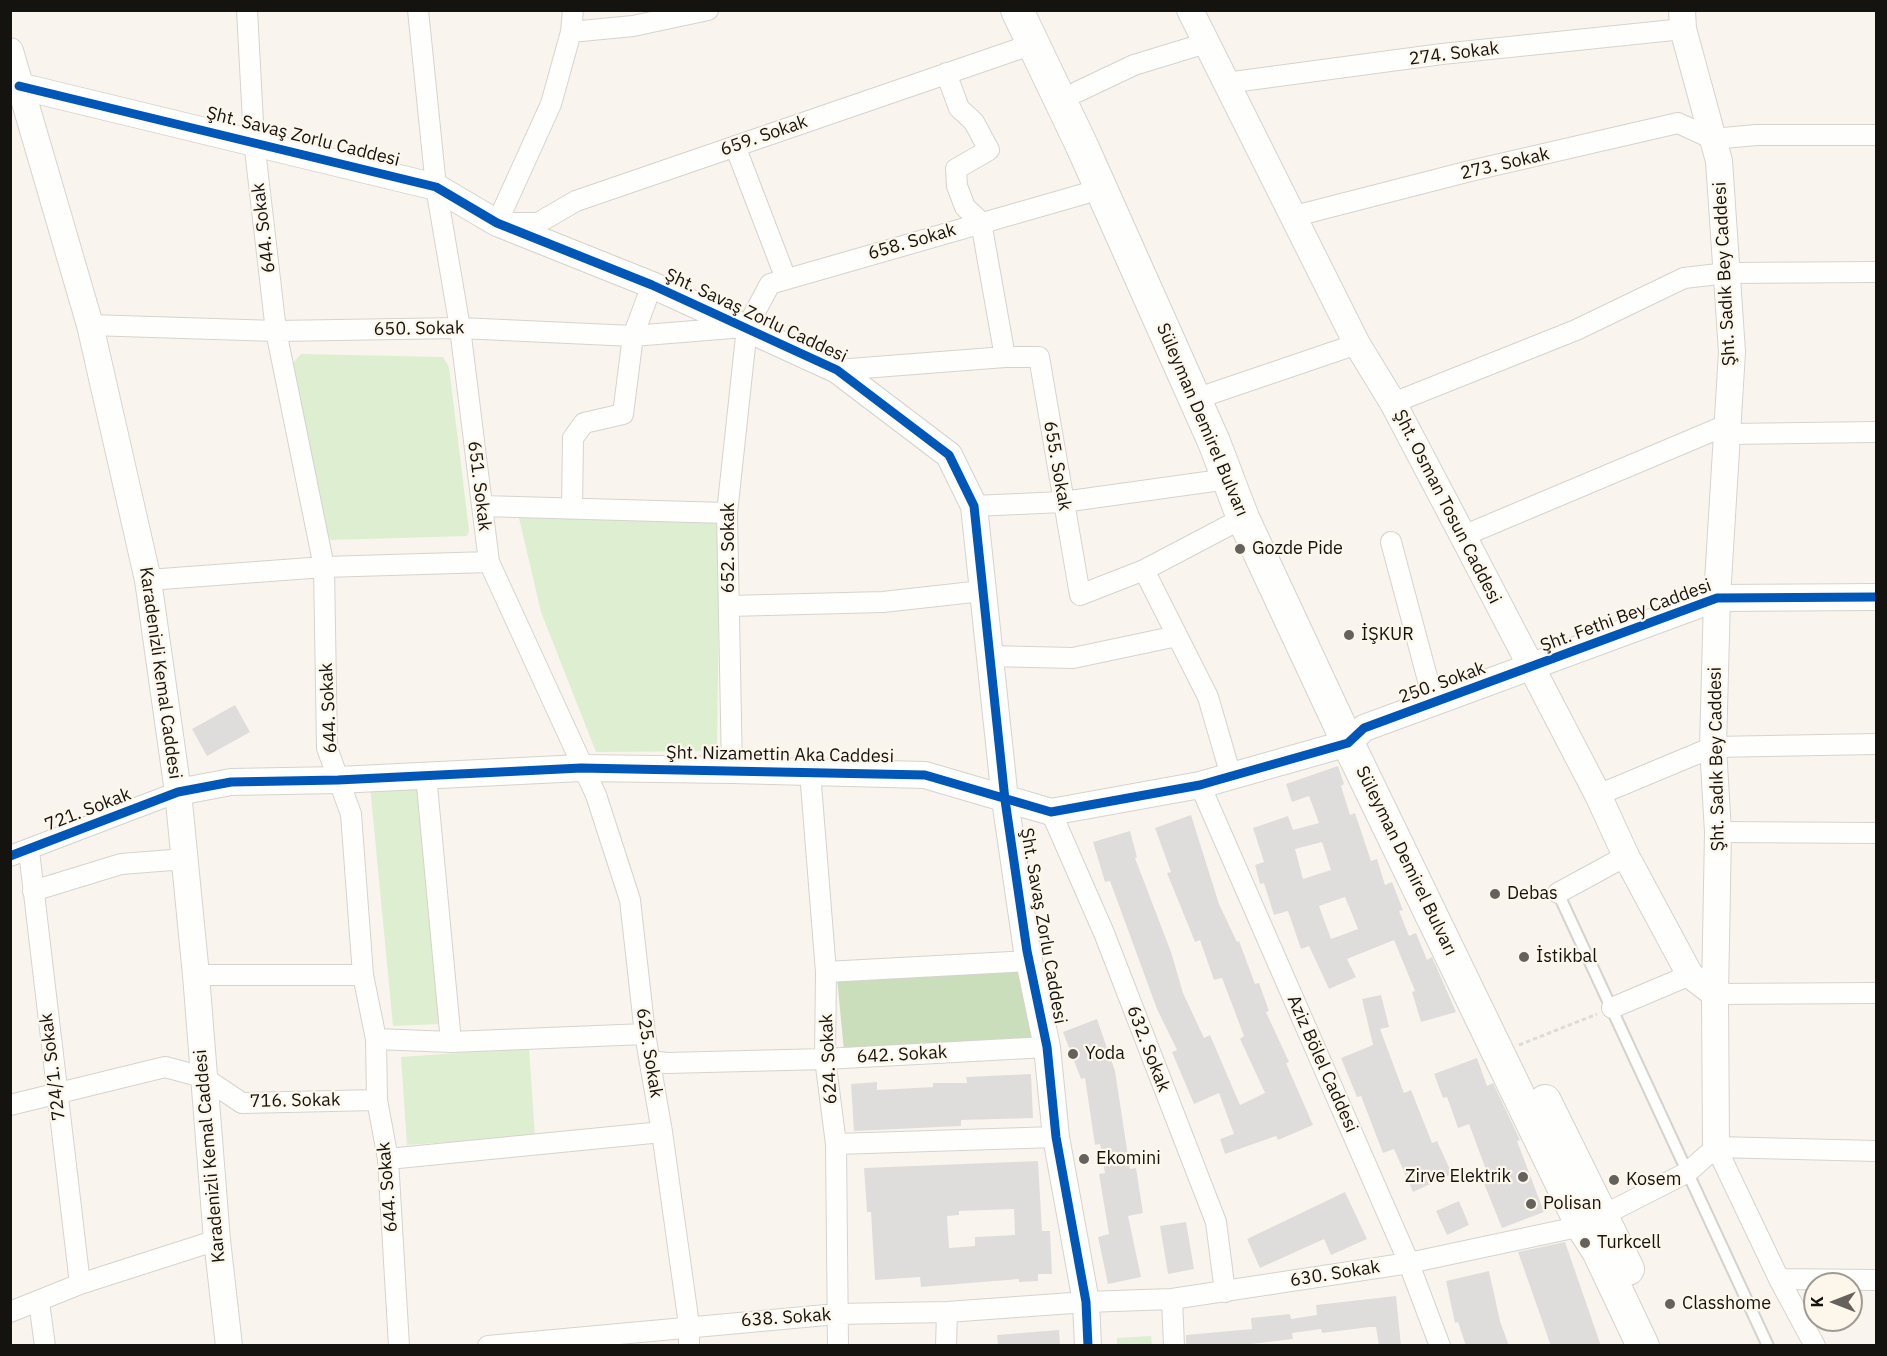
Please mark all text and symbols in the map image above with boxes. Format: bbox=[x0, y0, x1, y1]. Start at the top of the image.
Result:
street label: 274. Sokak bbox=[1408, 38, 1500, 70]
street label: Şht. Savaş Zorlu Caddesi bbox=[204, 102, 402, 172]
street label: 659. Sokak bbox=[718, 111, 810, 161]
street label: 273. Sokak bbox=[1458, 143, 1552, 185]
street label: Şht. Sadık Bey Caddesi bbox=[1709, 181, 1741, 367]
street label: 644. Sokak bbox=[248, 182, 280, 274]
street label: 658. Sokak bbox=[865, 219, 959, 265]
street label: Şht. Savaş Zorlu Caddesi bbox=[661, 264, 851, 368]
street label: 650. Sokak bbox=[374, 317, 464, 341]
street label: Süleyman Demirel Bulvarı bbox=[1151, 320, 1253, 520]
street label: Şht. Osman Tosun Caddesi bbox=[1389, 406, 1505, 608]
street label: 655. Sokak bbox=[1038, 420, 1076, 512]
street label: 651. Sokak bbox=[463, 440, 495, 532]
street label: 652. Sokak bbox=[718, 503, 740, 593]
place label: Gozde Pide bbox=[1252, 538, 1343, 560]
marker: Gozde Pide bbox=[1233, 542, 1247, 556]
street label: Karadenizli Kemal Caddesi bbox=[134, 566, 186, 780]
street label: Şht. Fethi Bey Caddesi bbox=[1537, 575, 1715, 657]
place label: İŞKUR bbox=[1361, 624, 1414, 646]
marker: İŞKUR bbox=[1342, 628, 1356, 642]
street label: 250. Sokak bbox=[1396, 657, 1488, 709]
street label: 644. Sokak bbox=[316, 662, 342, 754]
street label: Şht. Sadık Bey Caddesi bbox=[1705, 667, 1729, 851]
street label: Şht. Nizamettin Aka Caddesi bbox=[666, 742, 894, 768]
street label: Süleyman Demirel Bulvarı bbox=[1351, 763, 1461, 959]
street label: 721. Sokak bbox=[42, 784, 134, 836]
street label: Şht. Savaş Zorlu Caddesi bbox=[1015, 826, 1071, 1026]
place label: Debas bbox=[1507, 883, 1558, 905]
marker: Debas bbox=[1488, 887, 1502, 901]
place label: İstikbal bbox=[1536, 946, 1597, 968]
marker: İstikbal bbox=[1517, 950, 1531, 964]
street label: Aziz Bölel Caddesi bbox=[1282, 992, 1362, 1136]
street label: 632. Sokak bbox=[1122, 1003, 1174, 1095]
street label: 625. Sokak bbox=[631, 1007, 667, 1099]
street label: 724/1. Sokak bbox=[36, 1012, 70, 1122]
street label: 624. Sokak bbox=[816, 1013, 842, 1105]
street label: 642. Sokak bbox=[856, 1042, 948, 1068]
place label: Yoda bbox=[1085, 1043, 1125, 1065]
marker: Yoda bbox=[1066, 1047, 1080, 1061]
street label: Karadenizli Kemal Caddesi bbox=[190, 1048, 230, 1264]
street label: 716. Sokak bbox=[250, 1089, 340, 1113]
street label: 644. Sokak bbox=[373, 1141, 403, 1233]
place label: Ekomini bbox=[1096, 1148, 1161, 1170]
marker: Ekomini bbox=[1077, 1152, 1091, 1166]
place label: Zirve Elektrik bbox=[1405, 1166, 1511, 1188]
place label: Kosem bbox=[1626, 1169, 1681, 1191]
marker: Zirve Elektrik bbox=[1516, 1170, 1530, 1184]
marker: Kosem bbox=[1607, 1173, 1621, 1187]
place label: Polisan bbox=[1543, 1193, 1602, 1215]
marker: Polisan bbox=[1524, 1197, 1538, 1211]
place label: Turkcell bbox=[1597, 1232, 1661, 1254]
marker: Turkcell bbox=[1578, 1236, 1592, 1250]
street label: 630. Sokak bbox=[1289, 1256, 1381, 1292]
north arrow bbox=[1803, 1272, 1863, 1332]
place label: Classhome bbox=[1682, 1293, 1771, 1315]
text: K bbox=[1807, 1296, 1827, 1308]
marker: Classhome bbox=[1663, 1297, 1677, 1311]
street label: 638. Sokak bbox=[740, 1304, 832, 1332]

